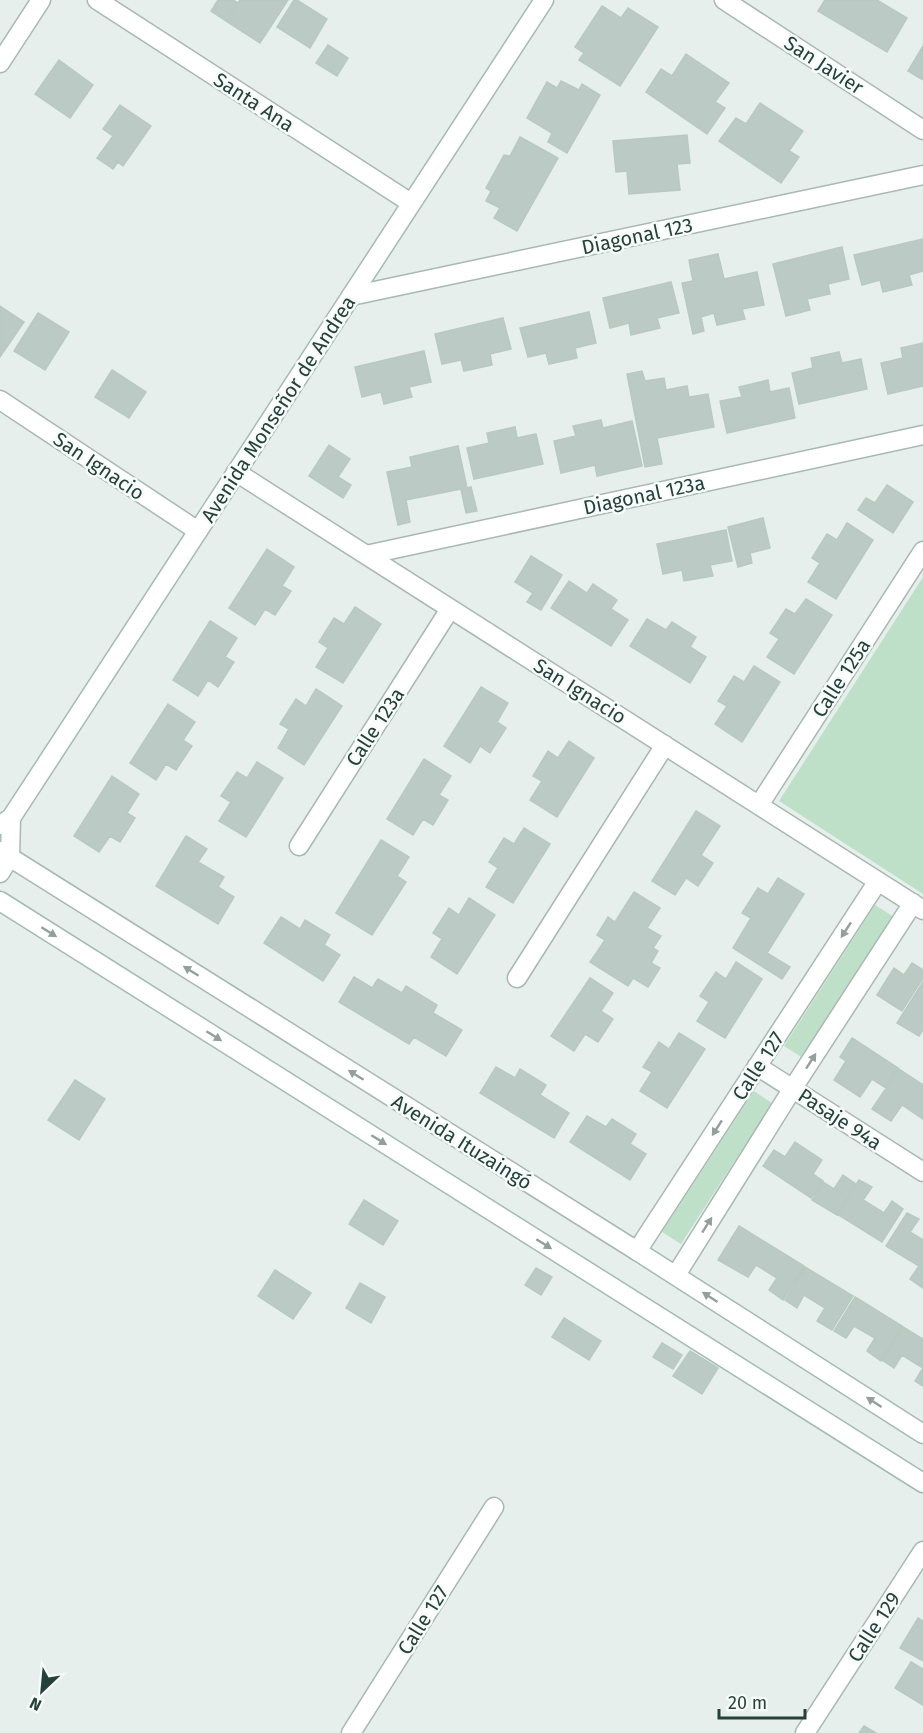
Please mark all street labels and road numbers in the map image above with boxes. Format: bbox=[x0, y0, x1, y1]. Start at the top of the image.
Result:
street label: San Javier bbox=[780, 31, 868, 100]
street label: Santa Ana bbox=[209, 67, 299, 137]
street label: Diagonal 123 bbox=[579, 213, 695, 259]
street label: Avenida Monseñor de Andrea bbox=[196, 291, 360, 527]
street label: San Ignacio bbox=[49, 427, 149, 505]
street label: Diagonal 123a bbox=[581, 470, 707, 520]
street label: Calle 125a bbox=[807, 634, 875, 722]
street label: San Ignacio bbox=[529, 653, 631, 729]
street label: Calle 123a bbox=[341, 683, 409, 771]
street label: Calle 127 bbox=[727, 1027, 789, 1105]
street label: Pasaje 94a bbox=[794, 1083, 886, 1155]
street label: Avenida Ituzaingó bbox=[387, 1089, 537, 1195]
street label: Calle 127 bbox=[392, 1581, 454, 1659]
street label: Calle 129 bbox=[843, 1588, 905, 1666]

